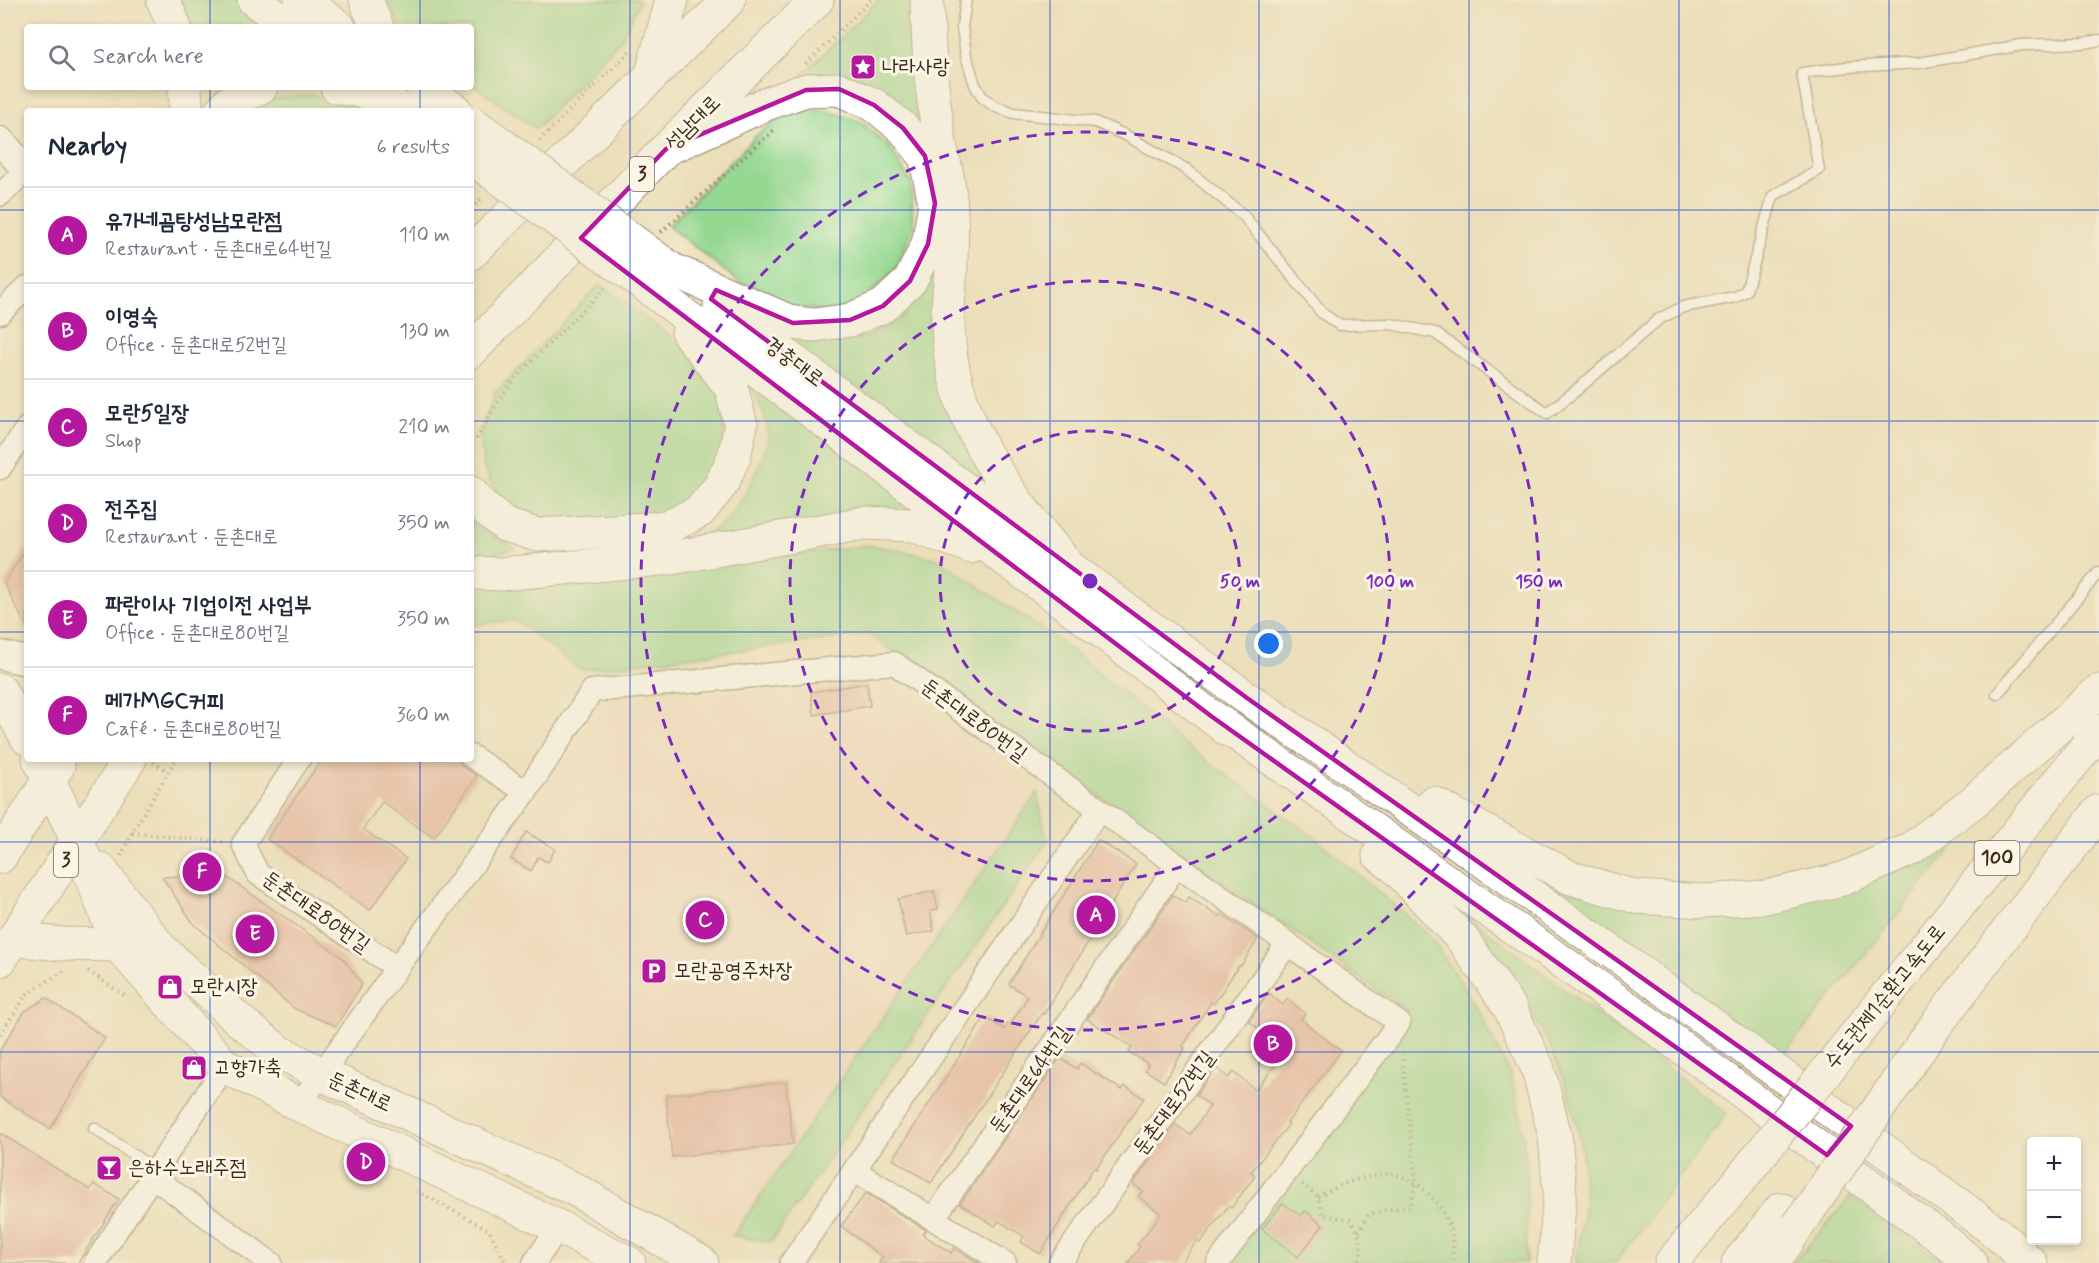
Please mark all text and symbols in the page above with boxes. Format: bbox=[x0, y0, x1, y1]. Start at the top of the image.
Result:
search box bbox=[24, 24, 474, 90]
icon: search bbox=[45, 41, 78, 74]
text: Search here bbox=[93, 43, 204, 71]
place icon: 나라사랑 bbox=[848, 52, 878, 82]
place label: 나라사랑 bbox=[882, 53, 950, 81]
street label: 성남대로 bbox=[659, 89, 727, 157]
text: Nearby bbox=[48, 130, 127, 164]
text: 6 results bbox=[377, 134, 450, 161]
road number: 3 bbox=[630, 157, 654, 191]
text: 유가네곰탕성남모란점 bbox=[105, 208, 282, 236]
text: A bbox=[61, 222, 74, 249]
text: 110 m bbox=[399, 222, 450, 249]
text: Restaurant · 둔촌대로64번길 bbox=[105, 236, 332, 263]
text: 이영숙 bbox=[105, 304, 158, 332]
text: B bbox=[61, 318, 74, 345]
text: 130 m bbox=[399, 318, 450, 345]
street label: 경충대로 bbox=[759, 330, 829, 394]
text: Office · 둔촌대로52번길 bbox=[105, 332, 287, 359]
text: 모란5일장 bbox=[105, 400, 189, 428]
text: C bbox=[60, 414, 75, 441]
text: 210 m bbox=[398, 414, 450, 441]
text: Shop bbox=[105, 428, 142, 455]
text: 전주집 bbox=[105, 496, 158, 524]
text: D bbox=[61, 510, 74, 537]
text: 350 m bbox=[397, 510, 450, 537]
text: Restaurant · 둔촌대로 bbox=[105, 524, 278, 551]
text: 50 m bbox=[1220, 570, 1260, 594]
text: 100 m bbox=[1366, 570, 1414, 594]
text: 150 m bbox=[1515, 570, 1563, 594]
centre of rings bbox=[1080, 571, 1100, 591]
text: 파란이사 기업이전 사업부 bbox=[105, 592, 312, 620]
text: E bbox=[62, 606, 73, 633]
text: 350 m bbox=[397, 606, 450, 633]
text: Office · 둔촌대로80번길 bbox=[105, 620, 289, 647]
your location bbox=[1254, 629, 1283, 658]
street label: 둔촌대로80번길 bbox=[915, 672, 1033, 768]
text: 메가MGC커피 bbox=[105, 688, 224, 716]
text: F bbox=[62, 702, 73, 729]
text: 360 m bbox=[397, 702, 450, 729]
text: Café · 둔촌대로80번길 bbox=[105, 716, 282, 743]
road number: 100 bbox=[1974, 841, 2020, 875]
road number: 3 bbox=[54, 843, 78, 877]
pin: F bbox=[182, 850, 222, 894]
street label: 둔촌대로80번길 bbox=[257, 865, 375, 959]
pin: A bbox=[1076, 892, 1116, 938]
pin: C bbox=[686, 898, 724, 942]
pin: E bbox=[236, 912, 274, 956]
street label: 수도권제1순환고속도로 bbox=[1818, 919, 1952, 1075]
parking icon: 모란공영주차장 bbox=[639, 956, 669, 986]
place label: 모란공영주차장 bbox=[674, 957, 792, 985]
shop icon: 모란시장 bbox=[155, 972, 185, 1002]
place label: 모란시장 bbox=[190, 973, 258, 1001]
street label: 둔촌대로64번길 bbox=[983, 1021, 1077, 1139]
pin: B bbox=[1254, 1022, 1292, 1066]
street label: 둔촌대로52번길 bbox=[1127, 1045, 1221, 1161]
shop icon: 고향가축 bbox=[179, 1053, 209, 1083]
place label: 고향가축 bbox=[214, 1054, 282, 1082]
street label: 둔촌대로 bbox=[323, 1065, 397, 1119]
map controls bbox=[2027, 1137, 2081, 1245]
button: + bbox=[2027, 1137, 2081, 1191]
pin: D bbox=[346, 1140, 386, 1184]
bar icon: 은하수노래주점 bbox=[94, 1153, 124, 1183]
place label: 은하수노래주점 bbox=[128, 1154, 246, 1182]
button: − bbox=[2027, 1191, 2081, 1245]

